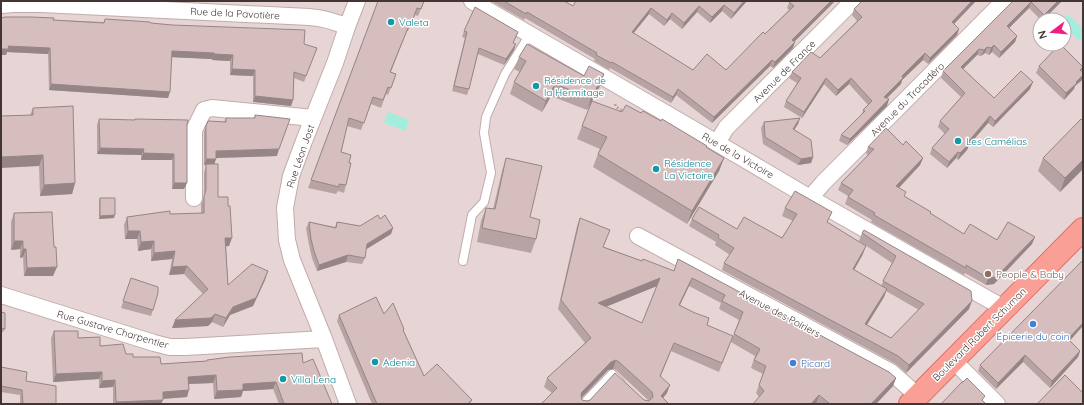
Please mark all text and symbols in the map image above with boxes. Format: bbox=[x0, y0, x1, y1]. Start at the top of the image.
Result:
street label: Rue de la Pavotière bbox=[190, 5, 280, 22]
north arrow bbox=[1032, 12, 1072, 52]
place label: Valeta bbox=[399, 16, 429, 29]
marker: Valeta bbox=[386, 17, 396, 27]
text: N bbox=[1035, 29, 1050, 41]
street label: Avenue de France bbox=[750, 37, 819, 105]
street label: Avenue du Trocadéro bbox=[868, 60, 947, 139]
place label: Résidence de la Hermitage bbox=[544, 74, 606, 99]
marker: Résidence de la Hermitage bbox=[531, 81, 541, 91]
street label: Rue Léon Jost bbox=[284, 122, 318, 189]
street label: Rue de la Victoire bbox=[699, 130, 776, 181]
place label: Les Camélias bbox=[966, 135, 1027, 148]
marker: Les Camélias bbox=[953, 136, 963, 146]
place label: Résidence La Victoire bbox=[664, 157, 713, 182]
marker: Résidence La Victoire bbox=[651, 164, 661, 174]
place label: People & Baby bbox=[996, 268, 1064, 281]
marker: People & Baby bbox=[983, 269, 993, 279]
street label: Boulevard Robert Schuman bbox=[930, 285, 1029, 384]
street label: Avenue des Poiriers bbox=[737, 287, 823, 341]
street label: Rue Gustave Charpentier bbox=[56, 307, 170, 352]
marker: Épicerie du coin bbox=[1028, 319, 1038, 329]
place label: Épicerie du coin bbox=[997, 330, 1069, 343]
place label: Adenia bbox=[383, 356, 415, 369]
marker: Adenia bbox=[370, 357, 380, 367]
place label: Picard bbox=[801, 357, 830, 370]
marker: Picard bbox=[788, 358, 798, 368]
place label: Villa Lena bbox=[291, 373, 336, 386]
marker: Villa Lena bbox=[278, 374, 288, 384]

